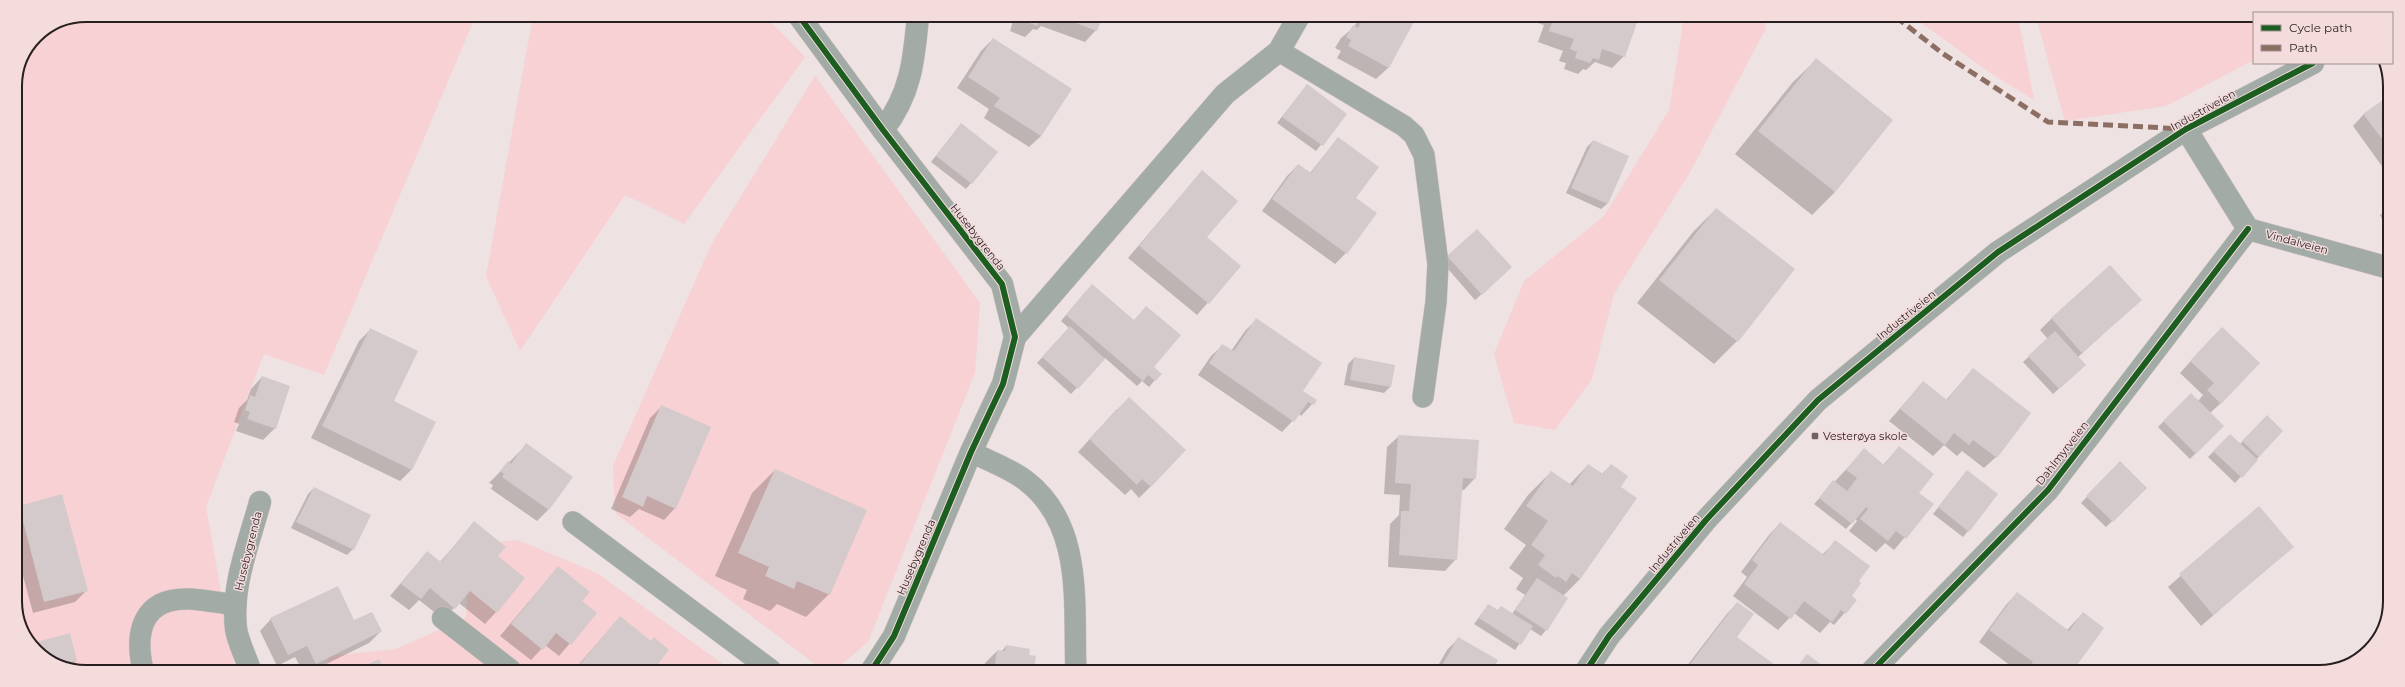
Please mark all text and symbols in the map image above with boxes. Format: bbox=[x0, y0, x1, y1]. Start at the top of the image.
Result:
legend bbox=[2253, 12, 2393, 64]
text: Cycle path bbox=[2289, 20, 2352, 35]
text: Path bbox=[2289, 40, 2318, 55]
street label: Industriveien bbox=[2168, 86, 2238, 134]
street label: Husebygrenda bbox=[947, 201, 1009, 273]
street label: Vindalveien bbox=[2264, 227, 2330, 257]
street label: Industriveien bbox=[1874, 287, 1938, 343]
street label: Dahlmyrveien bbox=[2033, 418, 2091, 488]
place label: Vesterøya skole bbox=[1823, 429, 1908, 443]
marker: Vesterøya skole bbox=[1810, 431, 1820, 441]
street label: Husebygrenda bbox=[231, 510, 265, 592]
street label: Industriveien bbox=[1645, 511, 1703, 575]
street label: Husebygrenda bbox=[894, 517, 938, 597]

